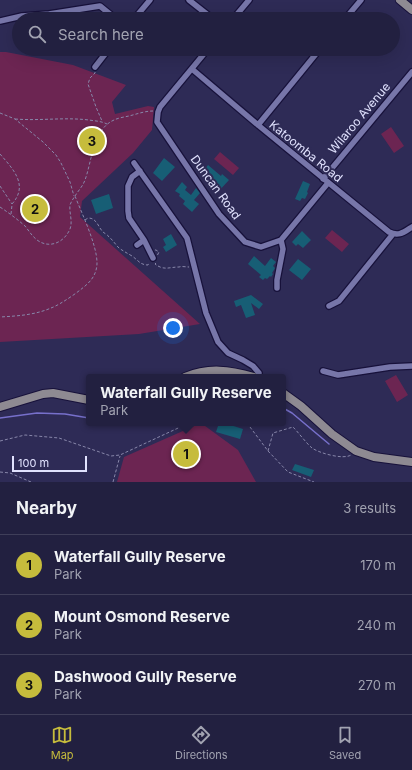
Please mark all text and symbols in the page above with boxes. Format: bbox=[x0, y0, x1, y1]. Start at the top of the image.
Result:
search box bbox=[12, 12, 400, 56]
icon: search bbox=[26, 23, 48, 45]
text: Search here bbox=[58, 25, 144, 44]
street label: Wilaroo Avenue bbox=[325, 79, 393, 157]
street label: Katoomba Road bbox=[266, 117, 346, 185]
pin: 3 bbox=[79, 126, 105, 156]
street label: Duncan Road bbox=[188, 152, 244, 222]
pin: 2 bbox=[22, 194, 48, 224]
your location bbox=[163, 318, 183, 338]
popup bbox=[86, 374, 286, 426]
text: Waterfall Gully Reserve bbox=[100, 383, 272, 402]
text: Park bbox=[100, 402, 128, 418]
pin: 1 bbox=[173, 439, 199, 469]
scale bar bbox=[12, 454, 87, 473]
text: 100 m bbox=[18, 456, 49, 470]
text: Nearby bbox=[16, 498, 77, 518]
text: 3 results bbox=[343, 500, 396, 516]
text: Waterfall Gully Reserve bbox=[54, 547, 226, 566]
text: 1 bbox=[26, 557, 32, 573]
text: 170 m bbox=[360, 557, 396, 573]
text: Park bbox=[54, 566, 82, 582]
text: Mount Osmond Reserve bbox=[54, 607, 230, 626]
text: 2 bbox=[25, 617, 33, 633]
text: 240 m bbox=[357, 617, 396, 633]
text: Park bbox=[54, 626, 82, 642]
text: Dashwood Gully Reserve bbox=[54, 667, 237, 686]
text: 3 bbox=[25, 677, 33, 693]
text: 270 m bbox=[358, 677, 396, 693]
text: Park bbox=[54, 686, 82, 702]
tab: Map bbox=[51, 724, 74, 762]
tab: Directions bbox=[175, 724, 228, 762]
tab: Saved bbox=[329, 724, 361, 762]

